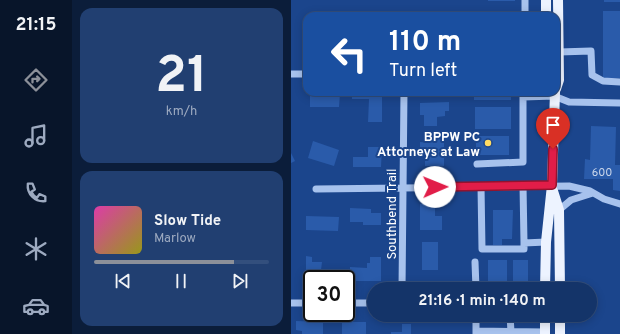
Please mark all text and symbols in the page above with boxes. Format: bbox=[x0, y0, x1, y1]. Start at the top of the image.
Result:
text: 21:15 bbox=[16, 14, 56, 37]
text: 110 m bbox=[389, 25, 461, 61]
icon: left bbox=[323, 28, 375, 80]
text: 21 bbox=[155, 45, 208, 111]
text: Turn left bbox=[389, 60, 457, 83]
icon: directions bbox=[22, 66, 50, 94]
text: km/h bbox=[166, 104, 197, 120]
pin bbox=[536, 108, 570, 149]
icon: arrive bbox=[542, 114, 564, 136]
icon: music bbox=[22, 122, 50, 150]
place label: BPPW PC Attorneys at Law bbox=[377, 130, 480, 161]
marker: BPPW PC Attorneys at Law bbox=[483, 138, 493, 148]
position arrow bbox=[414, 166, 456, 208]
house number: 600 bbox=[592, 166, 612, 180]
street label: Southbend Trail bbox=[385, 169, 401, 259]
icon: phone bbox=[22, 179, 50, 207]
text: Slow Tide bbox=[154, 212, 221, 231]
text: Marlow bbox=[154, 231, 196, 247]
icon: climate bbox=[22, 235, 50, 263]
icon: previous bbox=[112, 270, 134, 292]
icon: pause bbox=[170, 270, 192, 292]
icon: next bbox=[229, 270, 251, 292]
speed limit sign: 30 bbox=[303, 270, 355, 322]
icon: car bbox=[22, 292, 50, 320]
text: 21:16 · 1 min · 140 m bbox=[418, 292, 546, 311]

